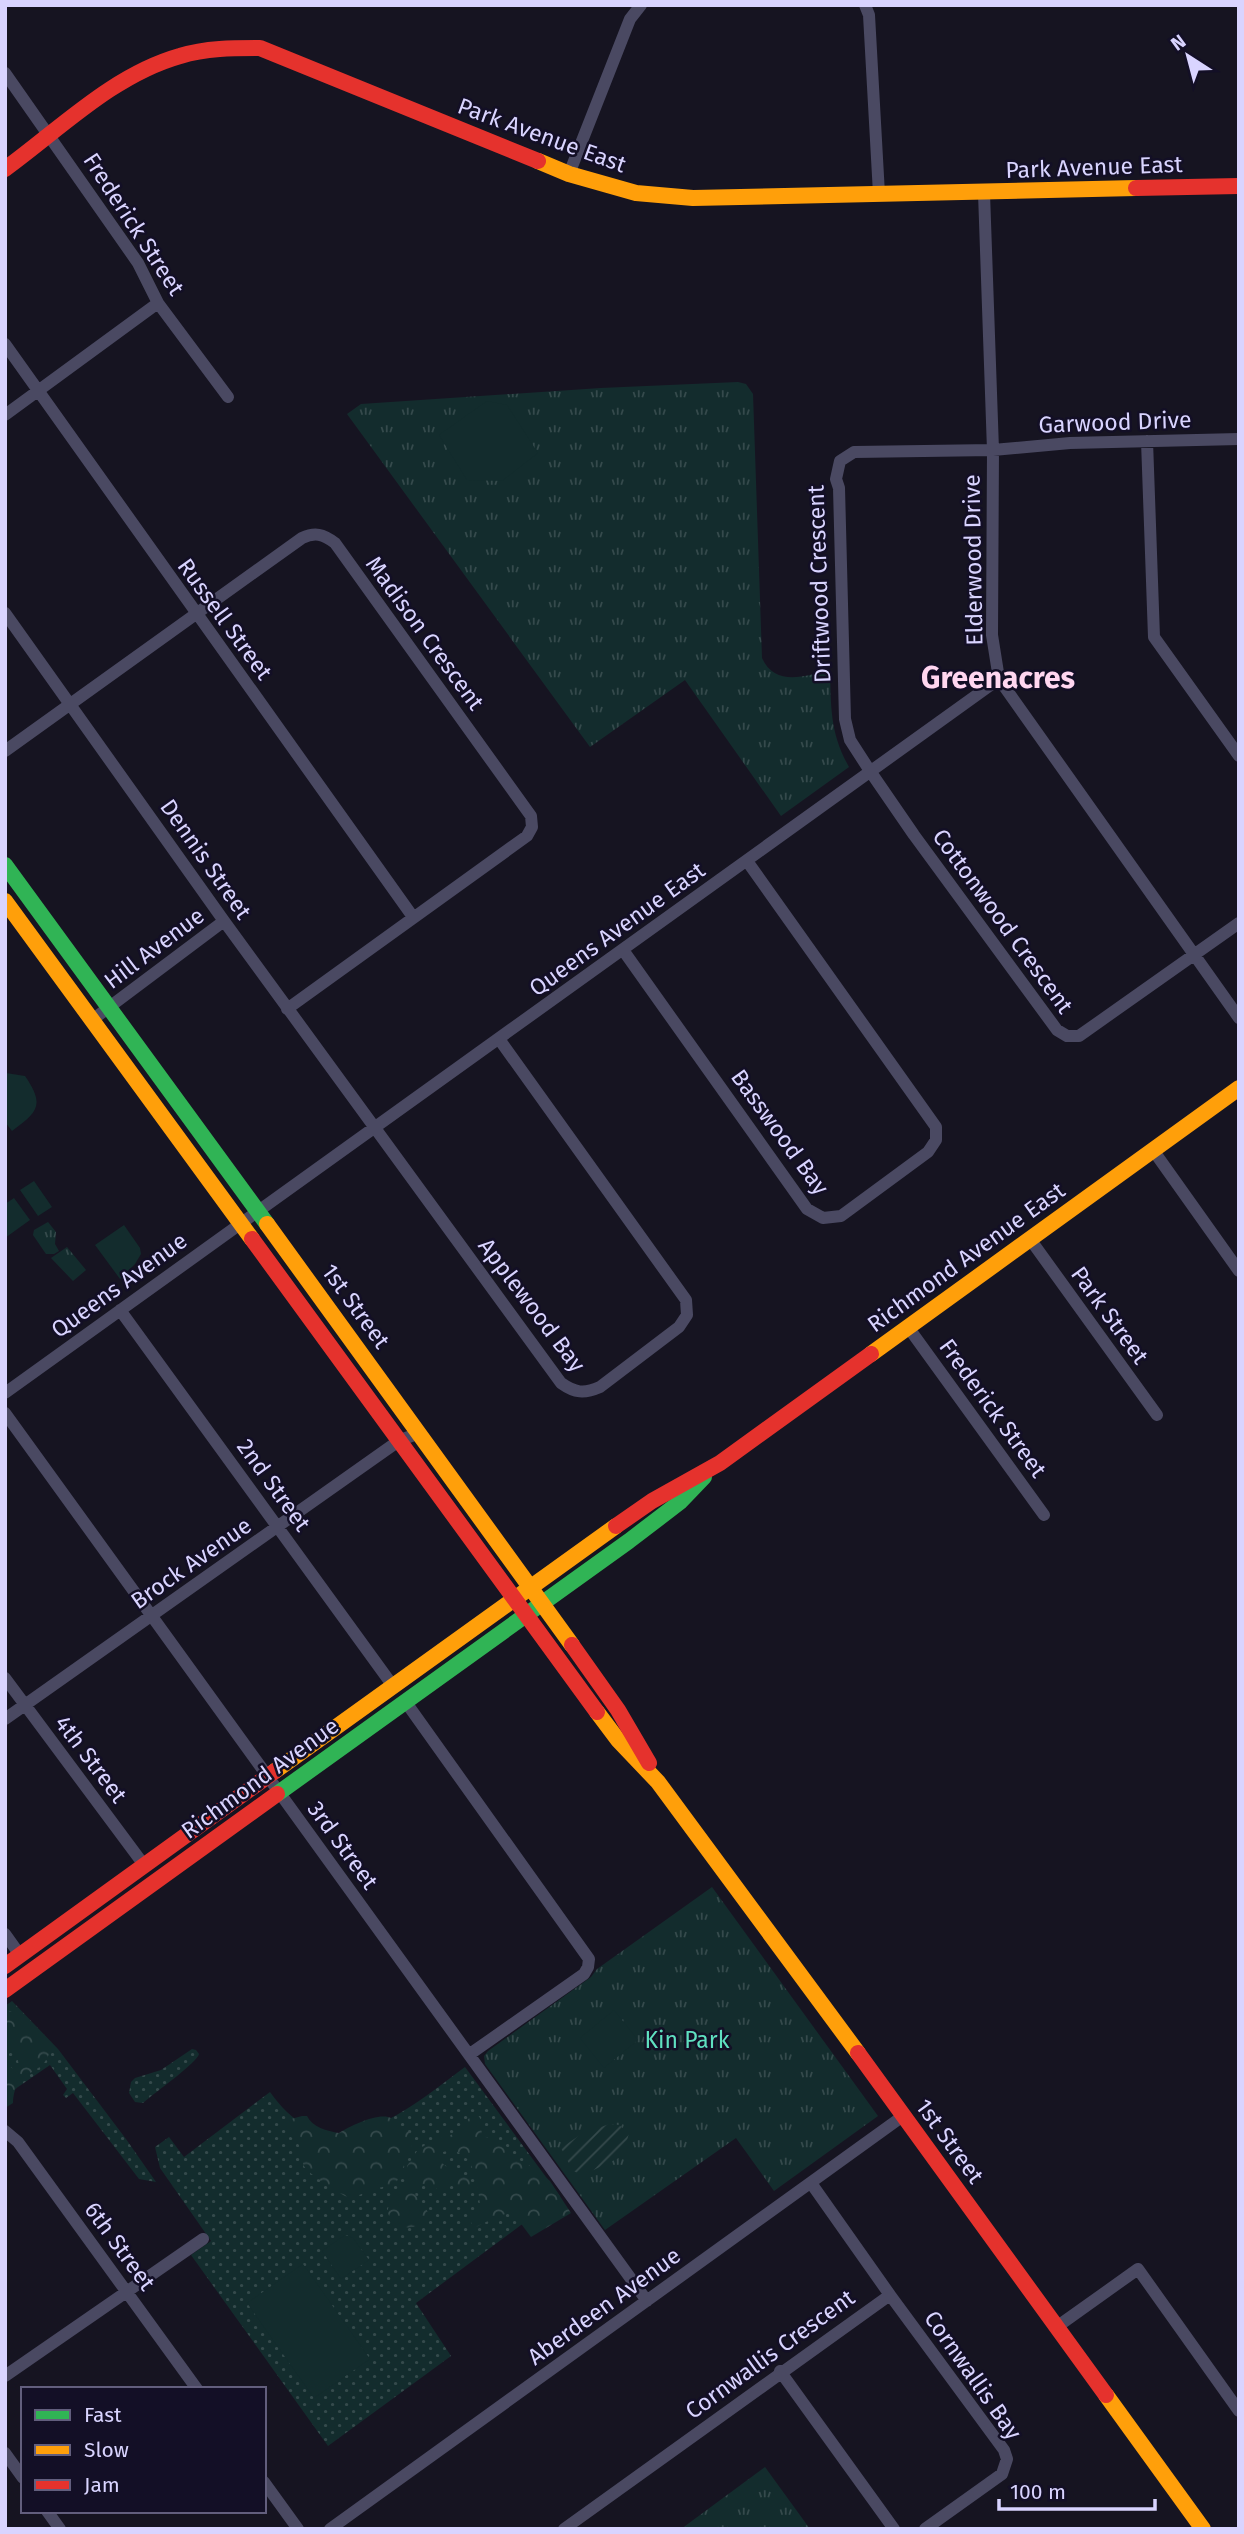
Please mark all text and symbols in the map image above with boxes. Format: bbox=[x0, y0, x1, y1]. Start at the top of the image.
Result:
north arrow bbox=[1153, 21, 1223, 91]
text: N bbox=[1166, 30, 1190, 56]
street label: Park Avenue East bbox=[454, 92, 631, 179]
street label: Frederick Street bbox=[78, 148, 191, 301]
street label: Park Avenue East bbox=[1005, 150, 1184, 184]
street label: Garwood Drive bbox=[1038, 405, 1192, 439]
street label: Elderwood Drive bbox=[958, 474, 988, 646]
street label: Driftwood Crescent bbox=[802, 484, 836, 684]
street label: Madison Crescent bbox=[360, 551, 491, 716]
street label: Russell Street bbox=[172, 553, 279, 686]
district label: Greenacres bbox=[921, 660, 1075, 696]
street label: Dennis Street bbox=[154, 794, 258, 925]
street label: Cottonwood Crescent bbox=[927, 823, 1080, 1019]
street label: Queens Avenue East bbox=[524, 855, 711, 1002]
street label: Hill Avenue bbox=[98, 901, 210, 995]
street label: Basswood Bay bbox=[725, 1064, 835, 1201]
street label: Richmond Avenue East bbox=[862, 1176, 1071, 1338]
street label: Queens Avenue bbox=[46, 1226, 192, 1344]
street label: Applewood Bay bbox=[473, 1233, 592, 1378]
street label: 1st Street bbox=[316, 1258, 396, 1354]
street label: Park Street bbox=[1065, 1261, 1155, 1370]
street label: Frederick Street bbox=[933, 1333, 1053, 1483]
street label: 2nd Street bbox=[231, 1433, 317, 1537]
street label: Brock Avenue bbox=[125, 1511, 257, 1615]
street label: 4th Street bbox=[49, 1710, 133, 1809]
street label: Richmond Avenue bbox=[176, 1712, 344, 1844]
street label: 3rd Street bbox=[302, 1796, 385, 1895]
park label: Kin Park bbox=[645, 2026, 730, 2054]
street label: 1st Street bbox=[910, 2093, 990, 2189]
street label: 6th Street bbox=[79, 2196, 162, 2296]
street label: Aberdeen Avenue bbox=[522, 2241, 686, 2371]
street label: Cornwallis Crescent bbox=[680, 2283, 861, 2425]
street label: Cornwallis Bay bbox=[918, 2305, 1028, 2445]
legend bbox=[21, 2387, 266, 2513]
text: Fast bbox=[84, 2402, 122, 2428]
text: Slow bbox=[84, 2437, 129, 2463]
scale bar bbox=[999, 2468, 1155, 2512]
text: Jam bbox=[84, 2472, 120, 2498]
text: 100 m bbox=[1010, 2479, 1066, 2505]

